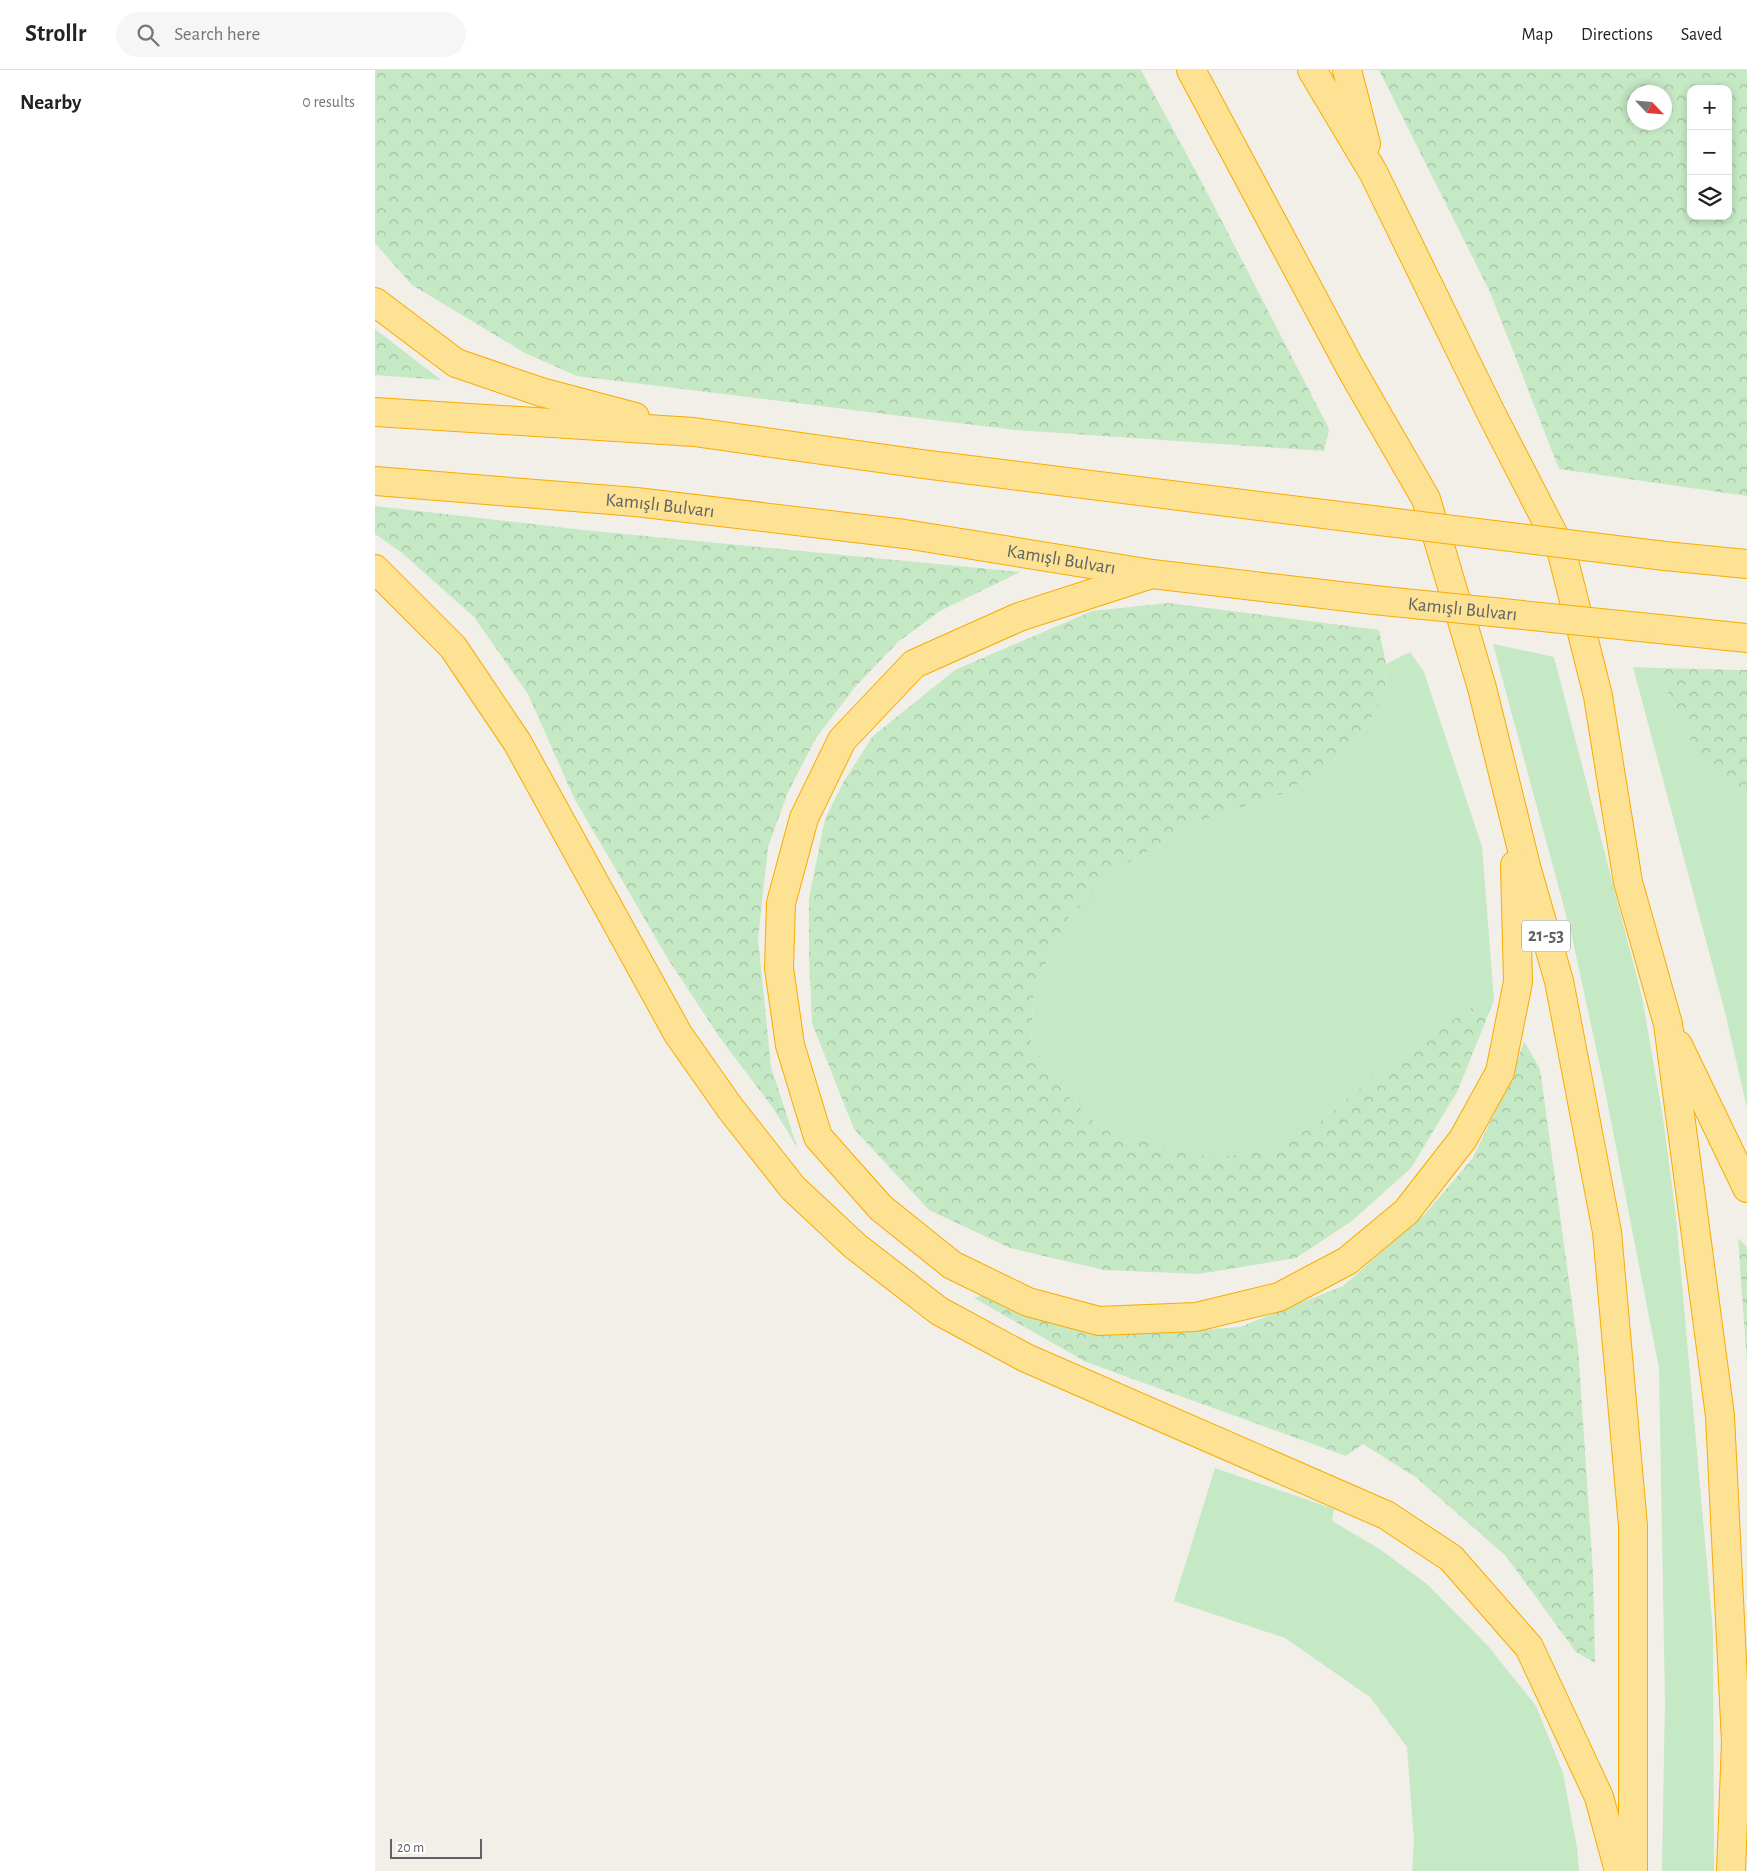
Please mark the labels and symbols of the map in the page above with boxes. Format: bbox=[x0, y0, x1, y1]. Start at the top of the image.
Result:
north arrow bbox=[1627, 85, 1672, 130]
street label: Kamışlı Bulvarı bbox=[605, 490, 716, 521]
street label: Kamışlı Bulvarı bbox=[1006, 541, 1117, 577]
street label: Kamışlı Bulvarı bbox=[1407, 594, 1518, 624]
road number: 21-53 bbox=[1522, 920, 1570, 951]
scale bar bbox=[390, 1836, 483, 1859]

